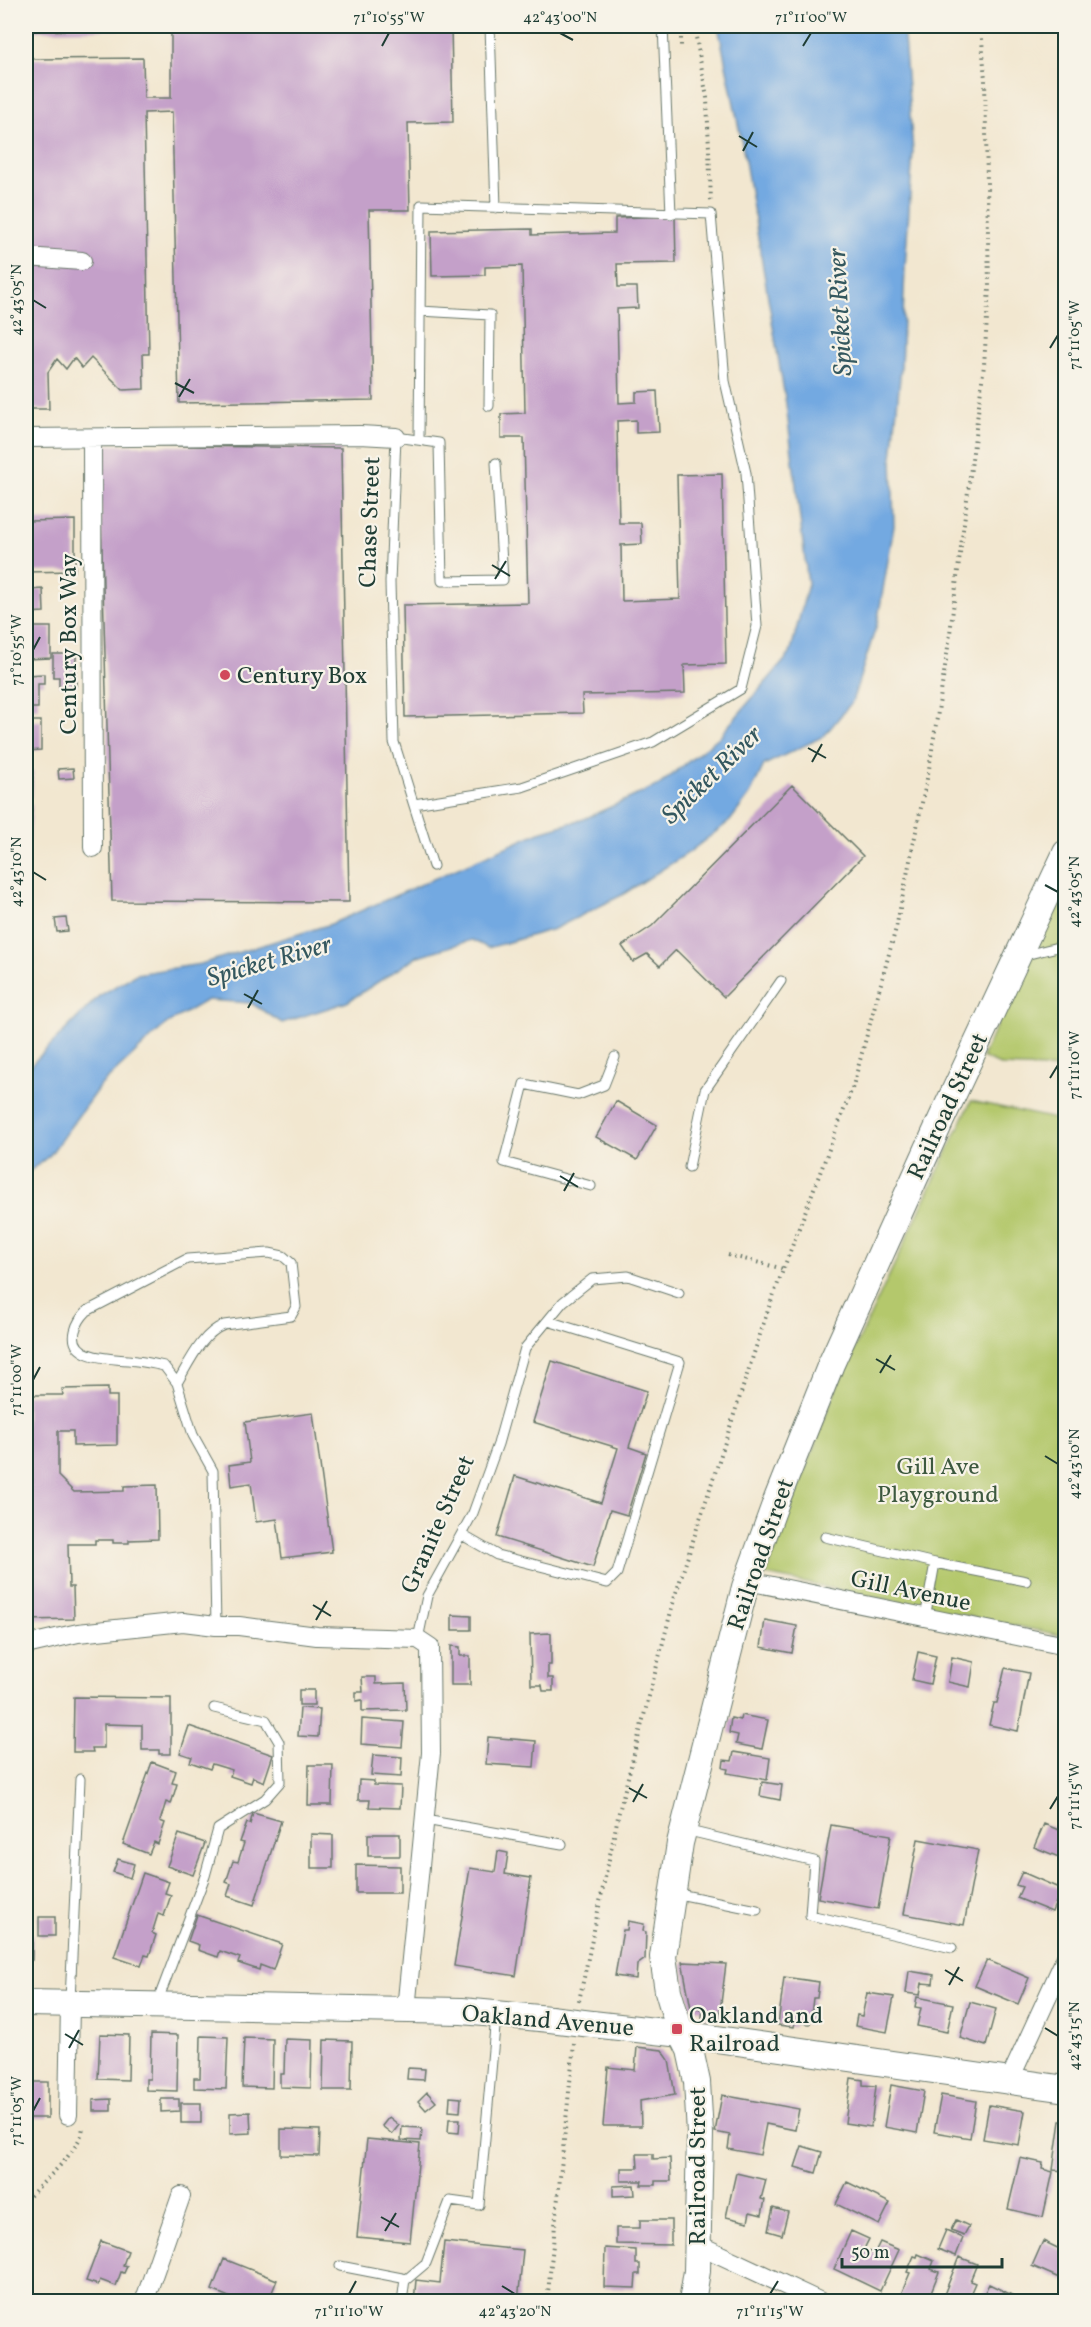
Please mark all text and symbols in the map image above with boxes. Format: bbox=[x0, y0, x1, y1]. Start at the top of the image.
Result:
text: 71°10'55"W bbox=[353, 8, 425, 29]
text: 42°43'00"N bbox=[523, 8, 597, 29]
text: 71°11'00"W bbox=[775, 8, 847, 29]
water label: Spicket River bbox=[820, 247, 862, 377]
text: 42°43'05"N bbox=[7, 264, 28, 336]
text: 71°11'05"W bbox=[1065, 300, 1086, 370]
street label: Chase Street bbox=[352, 456, 390, 588]
street label: Century Box Way bbox=[53, 554, 87, 734]
text: 71°10'55"W bbox=[7, 614, 28, 686]
place label: Century Box bbox=[237, 660, 367, 694]
marker: Century Box bbox=[218, 668, 232, 682]
water label: Spicket River bbox=[654, 718, 771, 833]
text: 42°43'10"N bbox=[7, 837, 28, 907]
text: 42°43'05"N bbox=[1065, 856, 1086, 928]
water label: Spicket River bbox=[203, 927, 336, 997]
street label: Railroad Street bbox=[900, 1028, 998, 1186]
text: 71°11'10"W bbox=[1065, 1031, 1086, 1099]
text: 71°11'00"W bbox=[7, 1344, 28, 1416]
text: 42°43'10"N bbox=[1065, 1429, 1086, 1499]
street label: Granite Street bbox=[393, 1450, 485, 1600]
park label: Gill Ave Playground bbox=[877, 1451, 999, 1513]
street label: Railroad Street bbox=[720, 1474, 804, 1635]
street label: Gill Avenue bbox=[847, 1563, 974, 1621]
text: 71°11'15"W bbox=[1065, 1762, 1086, 1830]
street label: Oakland Avenue bbox=[460, 1998, 635, 2046]
place label: Oakland and Railroad bbox=[689, 2000, 823, 2062]
text: 42°43'15"N bbox=[1065, 2001, 1086, 2071]
marker: Oakland and Railroad bbox=[670, 2022, 684, 2036]
text: 71°11'05"W bbox=[7, 2076, 28, 2146]
street label: Railroad Street bbox=[682, 2087, 716, 2245]
scale bar bbox=[842, 2231, 1002, 2269]
text: 50 m bbox=[851, 2241, 890, 2266]
text: 71°11'10"W bbox=[315, 2302, 383, 2323]
text: 42°43'20"N bbox=[479, 2302, 551, 2323]
text: 71°11'15"W bbox=[736, 2302, 804, 2323]

